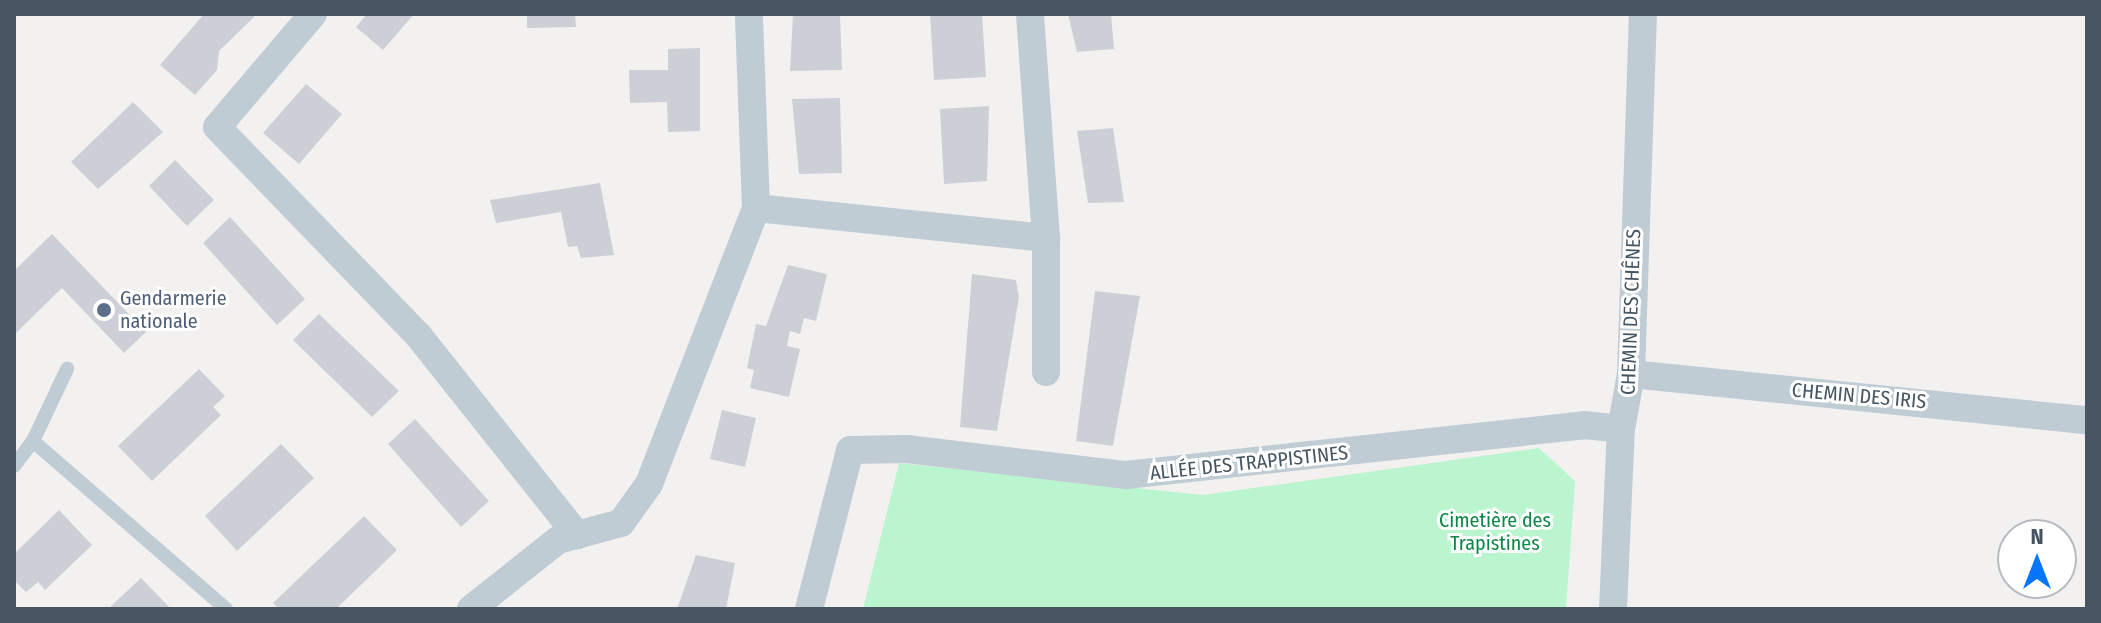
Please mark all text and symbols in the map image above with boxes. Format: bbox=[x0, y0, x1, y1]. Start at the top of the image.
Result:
street label: CHEMIN DES CHÊNES bbox=[1616, 228, 1646, 396]
place label: Gendarmerie nationale bbox=[120, 286, 227, 333]
marker: Gendarmerie nationale bbox=[95, 301, 113, 319]
street label: CHEMIN DES IRIS bbox=[1791, 378, 1927, 414]
street label: ALLÉE DES TRAPPISTINES bbox=[1149, 441, 1349, 485]
park label: Cimetière des Trapistines bbox=[1439, 508, 1551, 555]
north arrow bbox=[1997, 519, 2077, 599]
text: N bbox=[2030, 523, 2044, 550]

